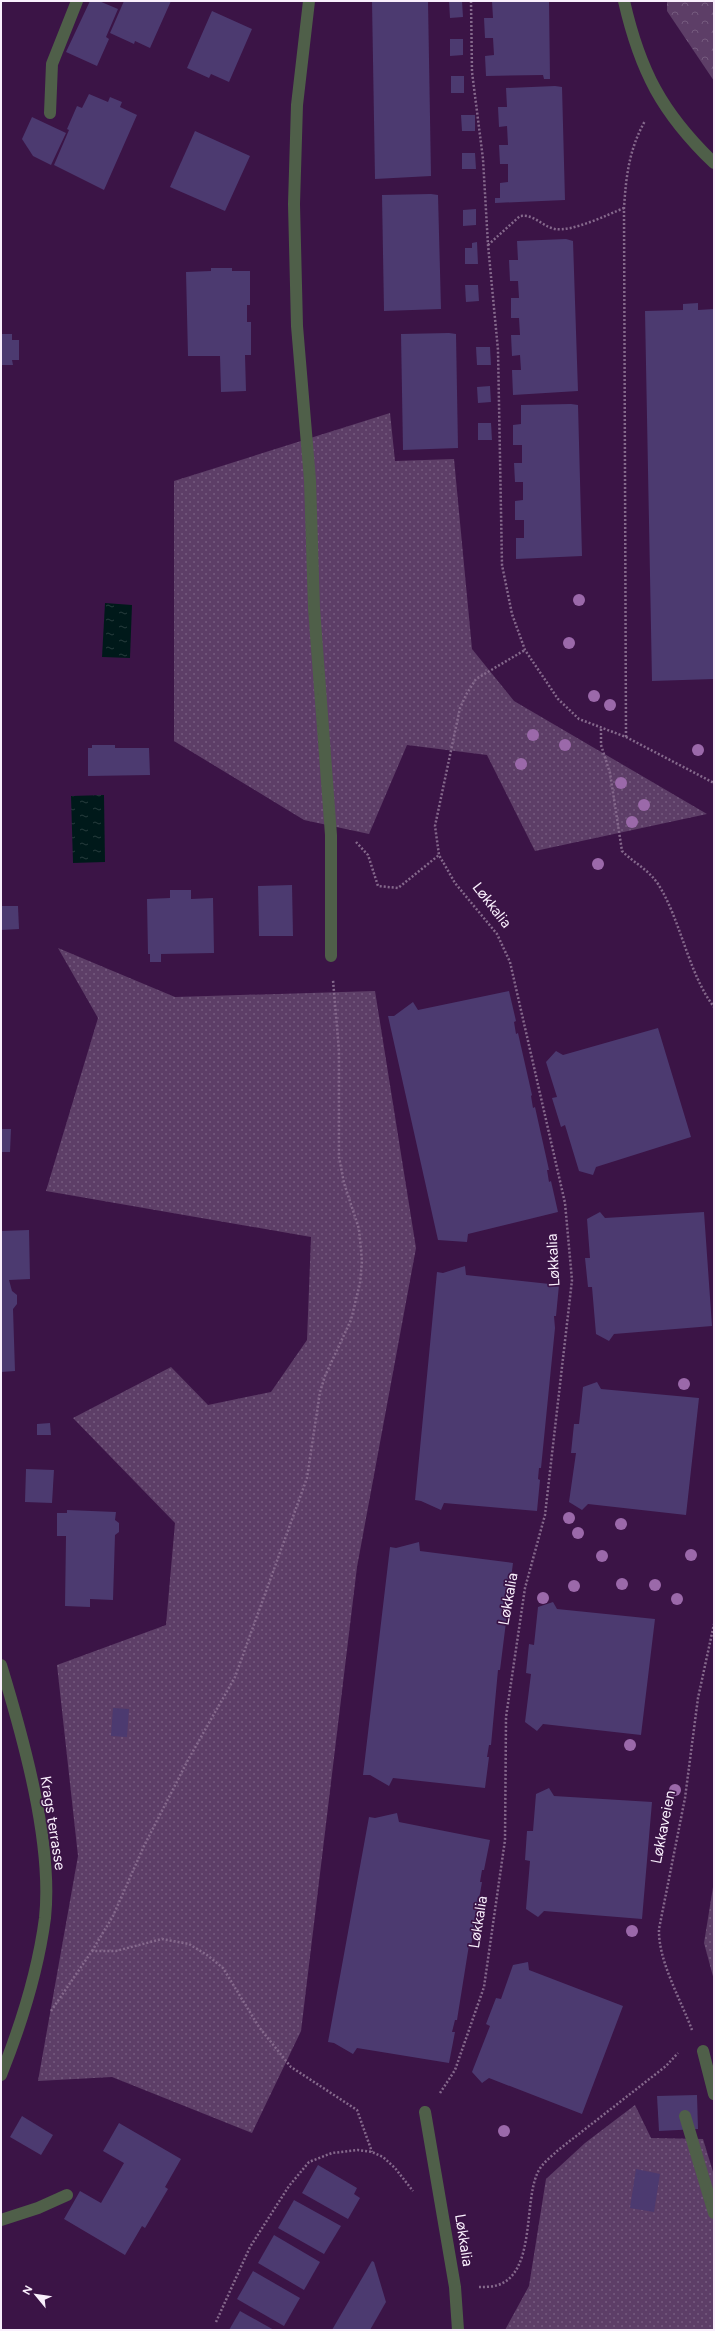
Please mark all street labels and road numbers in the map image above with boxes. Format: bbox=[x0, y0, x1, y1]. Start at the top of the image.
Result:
street label: Løkkalia bbox=[469, 879, 515, 931]
street label: Løkkalia bbox=[543, 1233, 563, 1287]
street label: Løkkalia bbox=[495, 1571, 521, 1627]
street label: Krags terrasse bbox=[37, 1775, 69, 1871]
street label: Løkkaveien bbox=[647, 1789, 679, 1865]
street label: Løkkalia bbox=[465, 1894, 491, 1950]
street label: Løkkalia bbox=[451, 2212, 477, 2268]

